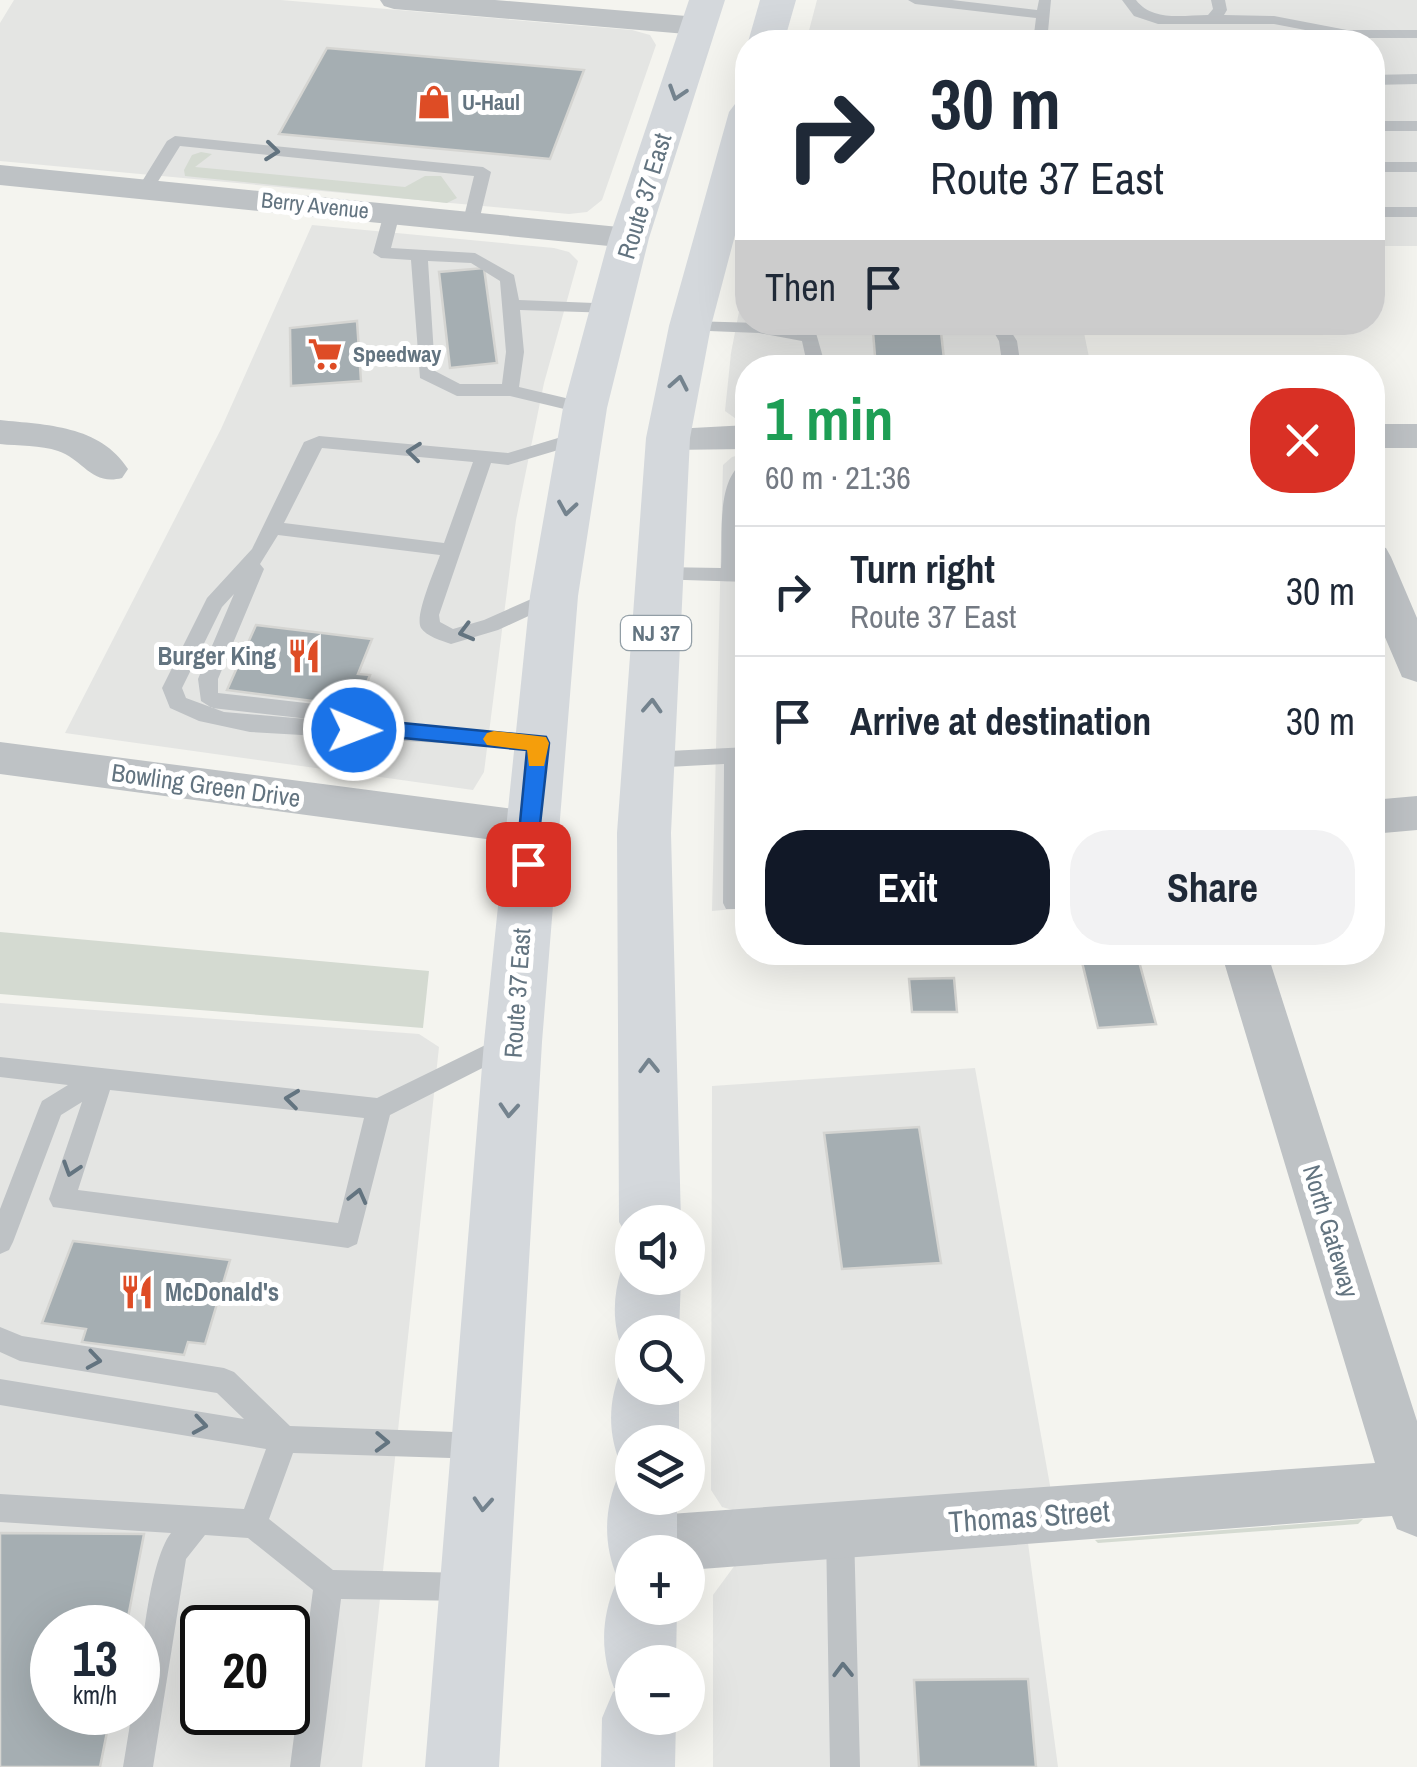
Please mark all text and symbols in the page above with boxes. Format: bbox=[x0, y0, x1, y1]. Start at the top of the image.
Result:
text: 30 m bbox=[930, 57, 1061, 151]
icon: right bbox=[765, 70, 895, 200]
shop icon: U-Haul bbox=[415, 83, 453, 121]
one-way arrow bbox=[668, 83, 688, 100]
place label: U-Haul bbox=[462, 87, 520, 117]
street label: Route 37 East bbox=[609, 129, 679, 263]
one-way arrow bbox=[264, 139, 280, 161]
text: Route 37 East bbox=[930, 147, 1164, 208]
street label: Berry Avenue bbox=[260, 184, 370, 226]
icon: arrive bbox=[856, 260, 911, 315]
text: Then bbox=[765, 262, 836, 313]
supermarket icon: Speedway bbox=[306, 335, 344, 373]
place label: Speedway bbox=[353, 339, 441, 369]
one-way arrow bbox=[668, 374, 689, 391]
text: 1 min bbox=[765, 378, 894, 459]
button: close bbox=[1250, 388, 1355, 493]
one-way arrow bbox=[406, 442, 422, 463]
text: 60 m · 21:36 bbox=[765, 456, 911, 499]
one-way arrow bbox=[558, 500, 579, 516]
text: Turn right bbox=[850, 544, 995, 595]
icon: right bbox=[765, 564, 820, 619]
text: 30 m bbox=[1286, 566, 1355, 617]
text: Route 37 East bbox=[850, 595, 1016, 638]
road number: NJ 37 bbox=[621, 616, 691, 650]
one-way arrow bbox=[458, 620, 475, 641]
restaurant icon: Burger King bbox=[285, 637, 323, 675]
place label: Burger King bbox=[158, 639, 276, 673]
position arrow bbox=[302, 678, 406, 782]
icon: arrive bbox=[765, 694, 820, 749]
text: Arrive at destination bbox=[850, 696, 1151, 747]
text: 30 m bbox=[1286, 696, 1355, 747]
one-way arrow bbox=[641, 698, 662, 714]
street label: Bowling Green Drive bbox=[109, 755, 303, 815]
pin bbox=[486, 822, 571, 907]
button: Exit bbox=[765, 830, 1050, 945]
button: Share bbox=[1070, 830, 1355, 945]
icon: arrive bbox=[501, 837, 556, 892]
street label: Route 37 East bbox=[496, 927, 539, 1059]
one-way arrow bbox=[639, 1057, 660, 1073]
one-way arrow bbox=[284, 1089, 300, 1110]
one-way arrow bbox=[499, 1102, 520, 1118]
one-way arrow bbox=[63, 1160, 83, 1177]
street label: North Gateway bbox=[1295, 1161, 1367, 1302]
one-way arrow bbox=[346, 1188, 367, 1205]
map controls bbox=[615, 1205, 705, 1735]
button: sound bbox=[615, 1205, 705, 1295]
restaurant icon: McDonald's bbox=[118, 1273, 156, 1311]
place label: McDonald's bbox=[165, 1275, 279, 1309]
button: search bbox=[615, 1315, 705, 1405]
one-way arrow bbox=[86, 1349, 103, 1370]
one-way arrow bbox=[191, 1414, 208, 1435]
button: layers bbox=[615, 1425, 705, 1515]
one-way arrow bbox=[374, 1432, 390, 1453]
street label: Thomas Street bbox=[947, 1490, 1111, 1542]
one-way arrow bbox=[473, 1496, 494, 1512]
button: + bbox=[615, 1535, 705, 1625]
speed limit sign: 20 bbox=[180, 1605, 310, 1735]
text: 13 bbox=[72, 1624, 118, 1692]
button: − bbox=[615, 1645, 705, 1735]
one-way arrow bbox=[832, 1661, 854, 1676]
text: km/h bbox=[73, 1678, 117, 1712]

